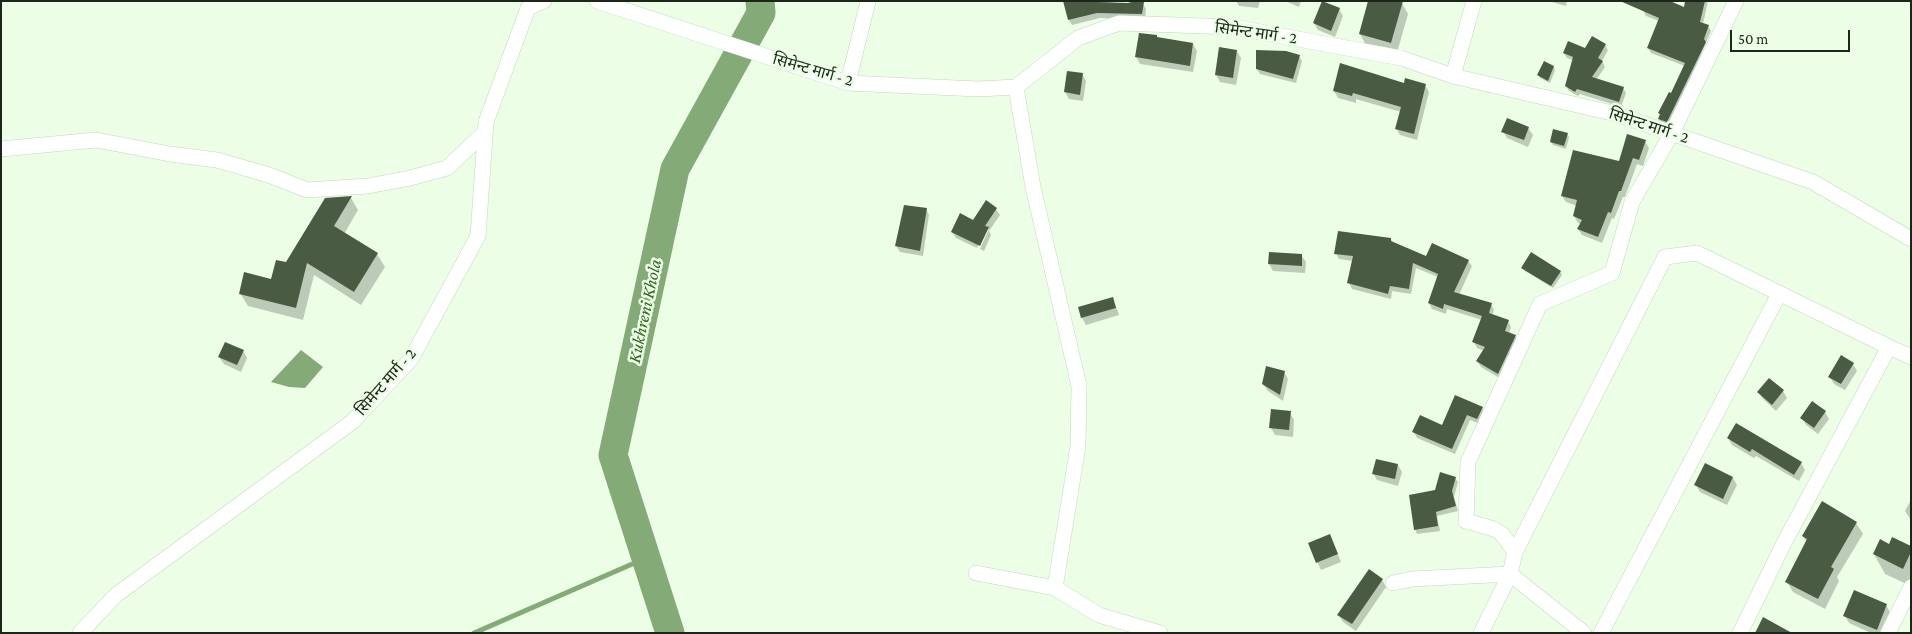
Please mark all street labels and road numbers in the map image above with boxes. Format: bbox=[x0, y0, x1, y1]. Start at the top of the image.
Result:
street label: सिमेन्ट मार्ग - 2 bbox=[1214, 18, 1298, 48]
street label: सिमेन्ट मार्ग - 2 bbox=[771, 49, 855, 91]
street label: सिमेन्ट मार्ग - 2 bbox=[1607, 104, 1691, 148]
street label: सिमेन्ट मार्ग - 2 bbox=[352, 344, 420, 420]

